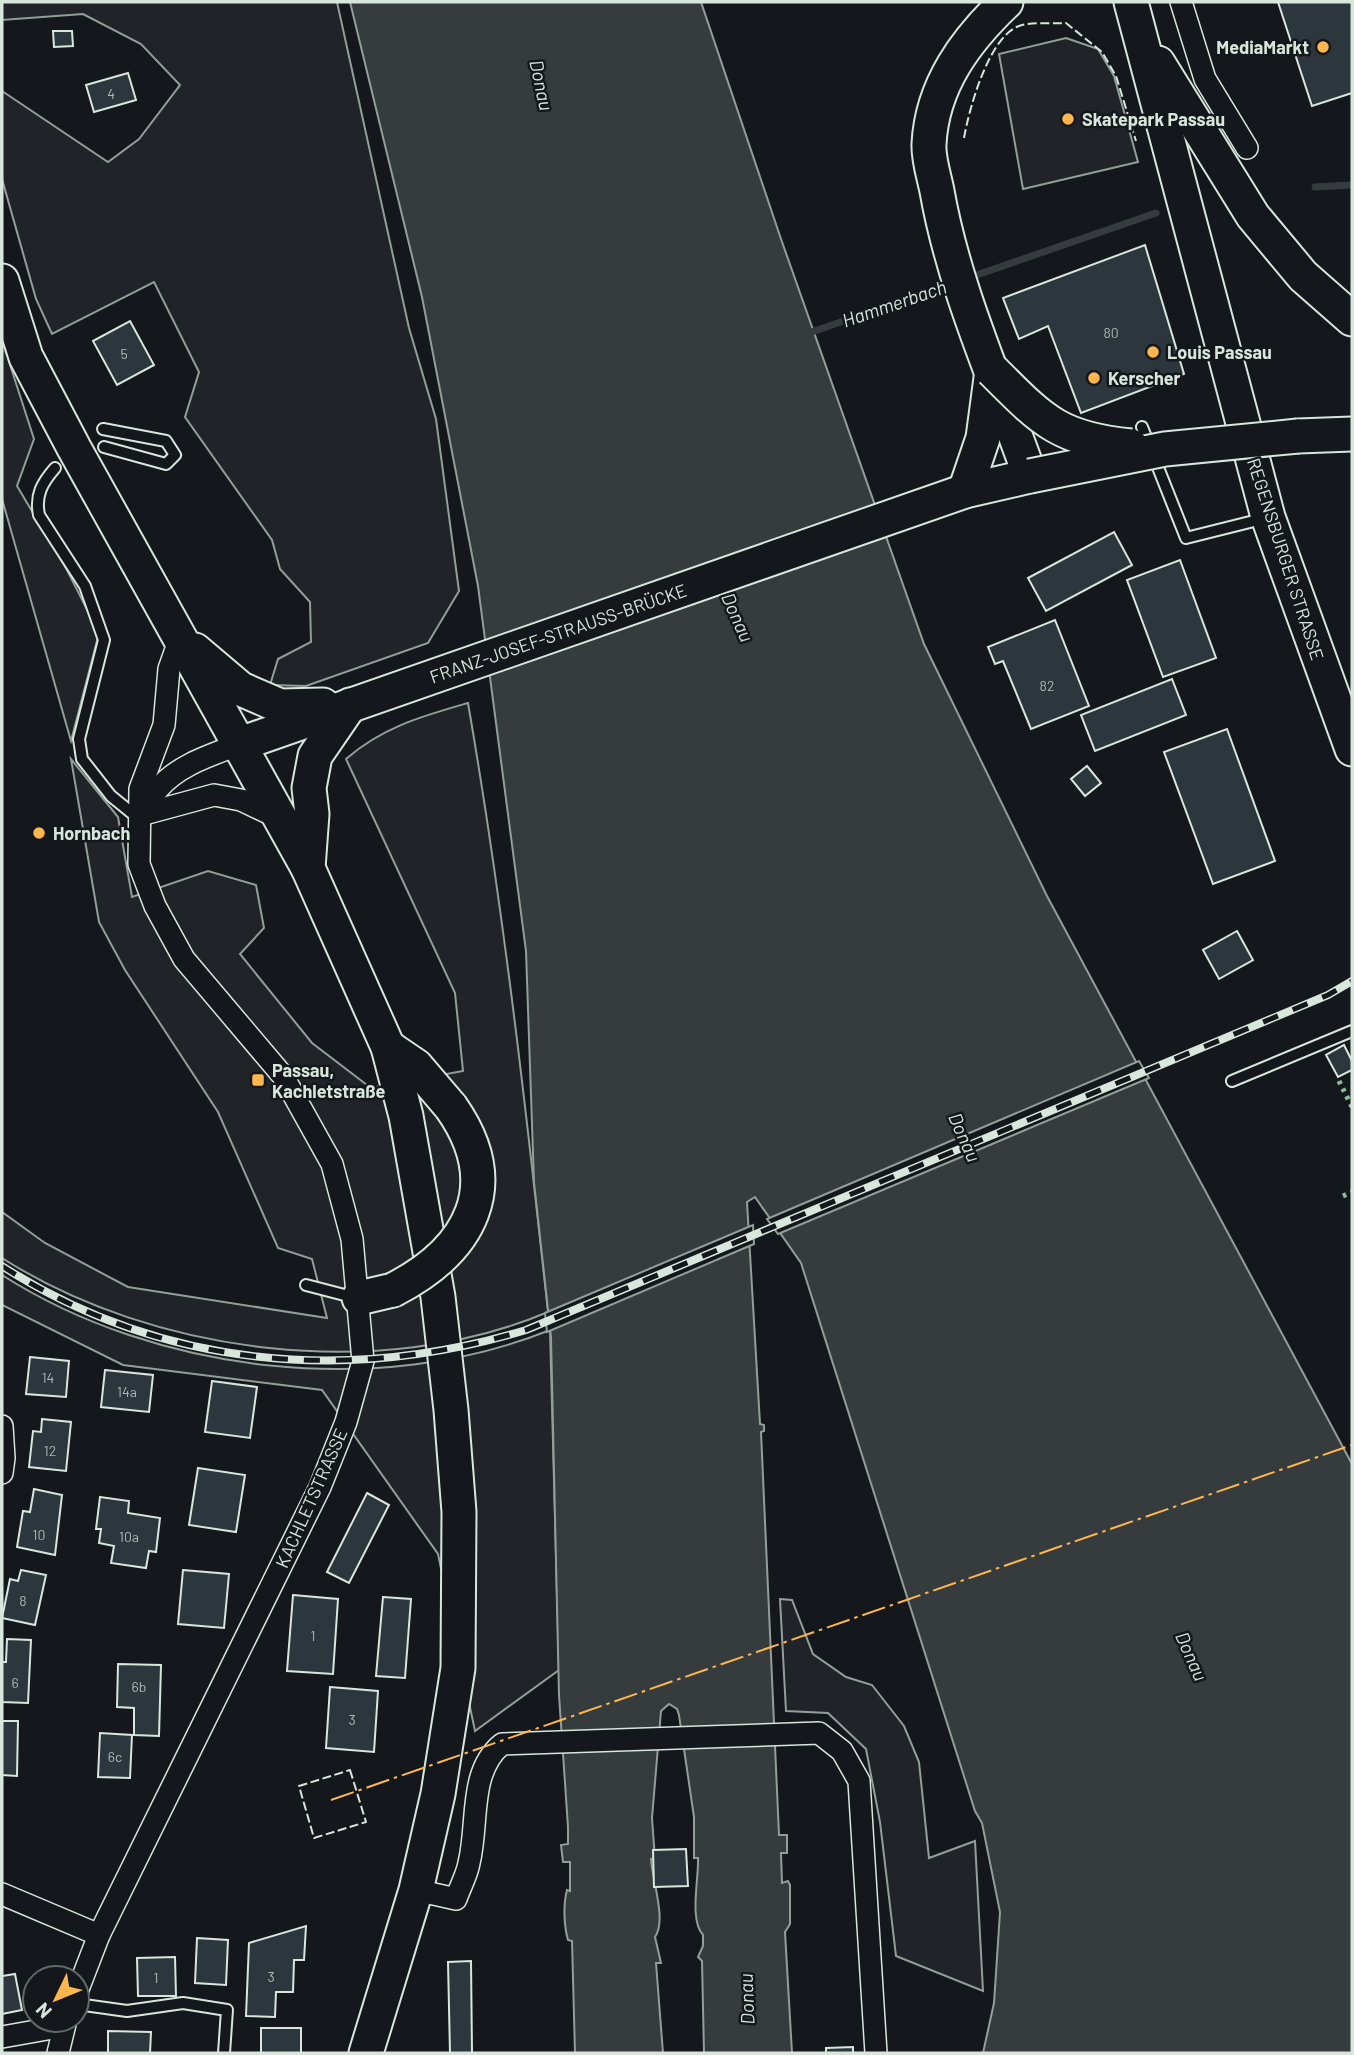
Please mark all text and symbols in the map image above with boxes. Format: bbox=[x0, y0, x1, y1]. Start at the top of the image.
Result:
place label: MediaMarkt bbox=[1216, 36, 1309, 58]
marker: MediaMarkt bbox=[1315, 39, 1331, 55]
water label: Donau bbox=[525, 58, 559, 113]
house number: 4 bbox=[107, 85, 115, 102]
place label: Skatepark Passau bbox=[1082, 108, 1225, 130]
marker: Skatepark Passau bbox=[1060, 111, 1076, 127]
water label: Hammerbach bbox=[839, 274, 949, 332]
house number: 80 bbox=[1103, 324, 1119, 341]
place label: Louis Passau bbox=[1167, 341, 1272, 363]
marker: Louis Passau bbox=[1145, 344, 1161, 360]
house number: 5 bbox=[120, 345, 128, 362]
place label: Kerscher bbox=[1108, 367, 1181, 389]
marker: Kerscher bbox=[1086, 370, 1102, 386]
street label: REGENSBURGER STRASSE bbox=[1243, 455, 1329, 663]
street label: FRANZ-JOSEF-STRAUSS-BRÜCKE bbox=[427, 579, 689, 687]
water label: Donau bbox=[717, 589, 759, 645]
house number: 82 bbox=[1040, 677, 1054, 694]
place label: Hornbach bbox=[53, 822, 130, 844]
marker: Hornbach bbox=[31, 825, 47, 841]
place label: Passau, Kachletstraße bbox=[272, 1059, 386, 1102]
marker: Passau, Kachletstraße bbox=[250, 1072, 266, 1088]
water label: Donau bbox=[944, 1109, 986, 1165]
house number: 14 bbox=[42, 1369, 54, 1386]
house number: 14a bbox=[117, 1383, 137, 1400]
street label: KACHLETSTRASSE bbox=[270, 1425, 352, 1571]
house number: 12 bbox=[44, 1442, 56, 1459]
house number: 10 bbox=[33, 1526, 45, 1543]
house number: 10a bbox=[119, 1528, 139, 1545]
house number: 8 bbox=[19, 1592, 27, 1609]
house number: 1 bbox=[311, 1627, 315, 1644]
water label: Donau bbox=[1171, 1628, 1213, 1684]
house number: 6 bbox=[11, 1674, 19, 1691]
house number: 6b bbox=[132, 1678, 146, 1695]
house number: 3 bbox=[348, 1711, 356, 1728]
house number: 6c bbox=[108, 1748, 122, 1765]
north arrow bbox=[21, 1964, 91, 2034]
house number: 3 bbox=[267, 1968, 275, 1985]
house number: 1 bbox=[154, 1969, 158, 1986]
water label: Donau bbox=[734, 1973, 758, 2025]
text: N bbox=[30, 1998, 56, 2023]

